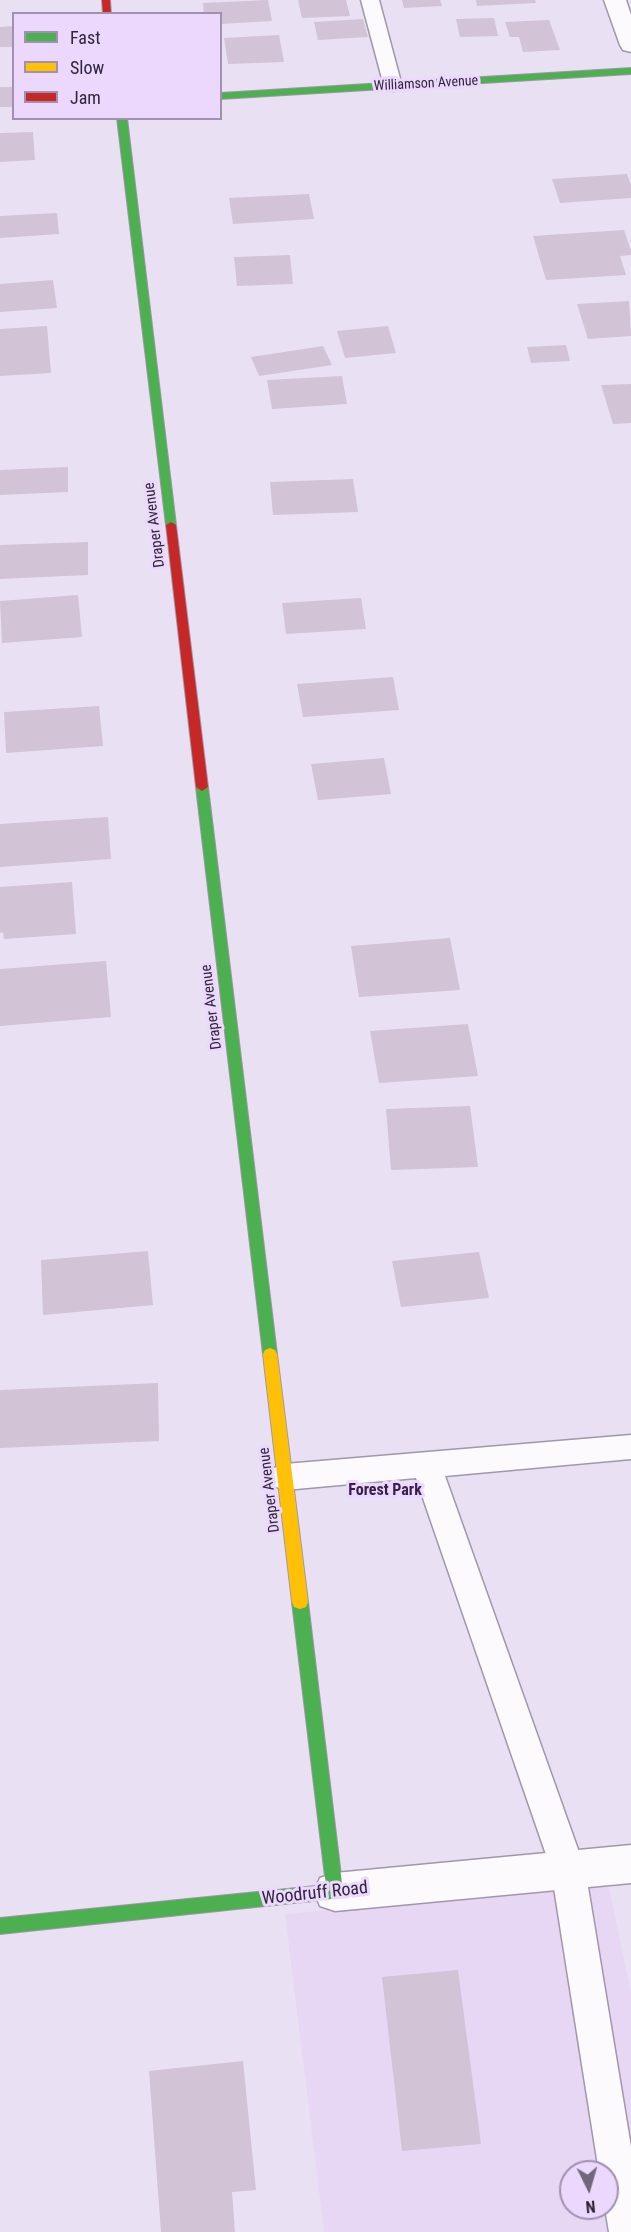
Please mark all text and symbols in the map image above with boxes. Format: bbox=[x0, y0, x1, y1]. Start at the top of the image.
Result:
legend bbox=[12, 12, 222, 120]
text: Fast bbox=[70, 27, 101, 48]
text: Slow bbox=[70, 57, 104, 78]
street label: Williamson Avenue bbox=[373, 73, 479, 95]
text: Jam bbox=[70, 87, 101, 108]
street label: Draper Avenue bbox=[141, 481, 169, 569]
street label: Draper Avenue bbox=[198, 963, 226, 1051]
street label: Draper Avenue bbox=[256, 1446, 284, 1534]
district label: Forest Park bbox=[348, 1481, 422, 1501]
street label: Woodruff Road bbox=[261, 1878, 369, 1910]
north arrow bbox=[559, 2160, 619, 2220]
text: N bbox=[585, 2197, 596, 2216]

